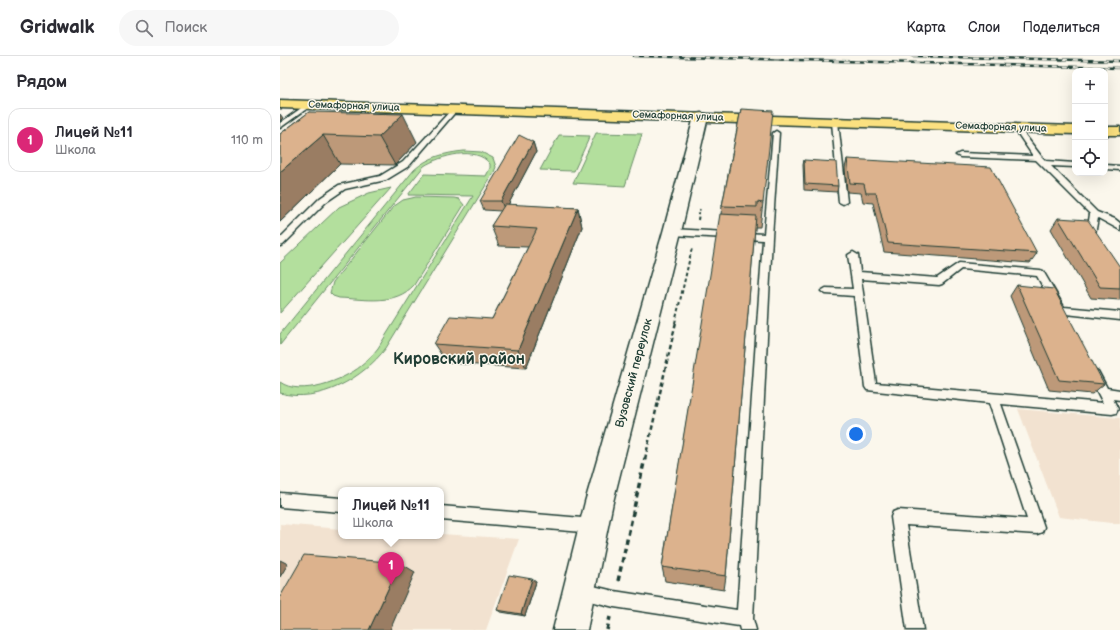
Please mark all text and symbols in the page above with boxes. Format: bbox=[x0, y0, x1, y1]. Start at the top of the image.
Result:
search box bbox=[119, 10, 399, 46]
text: Gridwalk bbox=[20, 16, 95, 39]
icon: search bbox=[133, 17, 155, 39]
text: Поиск bbox=[165, 18, 207, 37]
text: Карта bbox=[906, 19, 946, 36]
text: Слои bbox=[968, 19, 1000, 36]
text: Поделиться bbox=[1022, 19, 1100, 36]
map controls bbox=[1072, 68, 1108, 176]
button: + bbox=[1072, 68, 1108, 104]
text: Рядом bbox=[16, 72, 67, 92]
street label: Семафорная улица bbox=[308, 98, 400, 114]
button: − bbox=[1072, 104, 1108, 140]
street label: Семафорная улица bbox=[632, 108, 724, 124]
street label: Семафорная улица bbox=[955, 119, 1047, 135]
text: Лицей №11 bbox=[55, 123, 133, 142]
text: 1 bbox=[27, 132, 33, 148]
text: 110 m bbox=[231, 132, 263, 148]
button: locate bbox=[1072, 140, 1108, 176]
text: Школа bbox=[55, 142, 96, 158]
street label: Вузовский переулок bbox=[612, 316, 656, 429]
district label: Кировский район bbox=[393, 350, 525, 369]
your location bbox=[846, 424, 866, 444]
popup bbox=[338, 487, 444, 539]
text: Лицей №11 bbox=[352, 496, 430, 515]
text: Школа bbox=[352, 515, 393, 531]
pin: 1 bbox=[378, 552, 404, 585]

